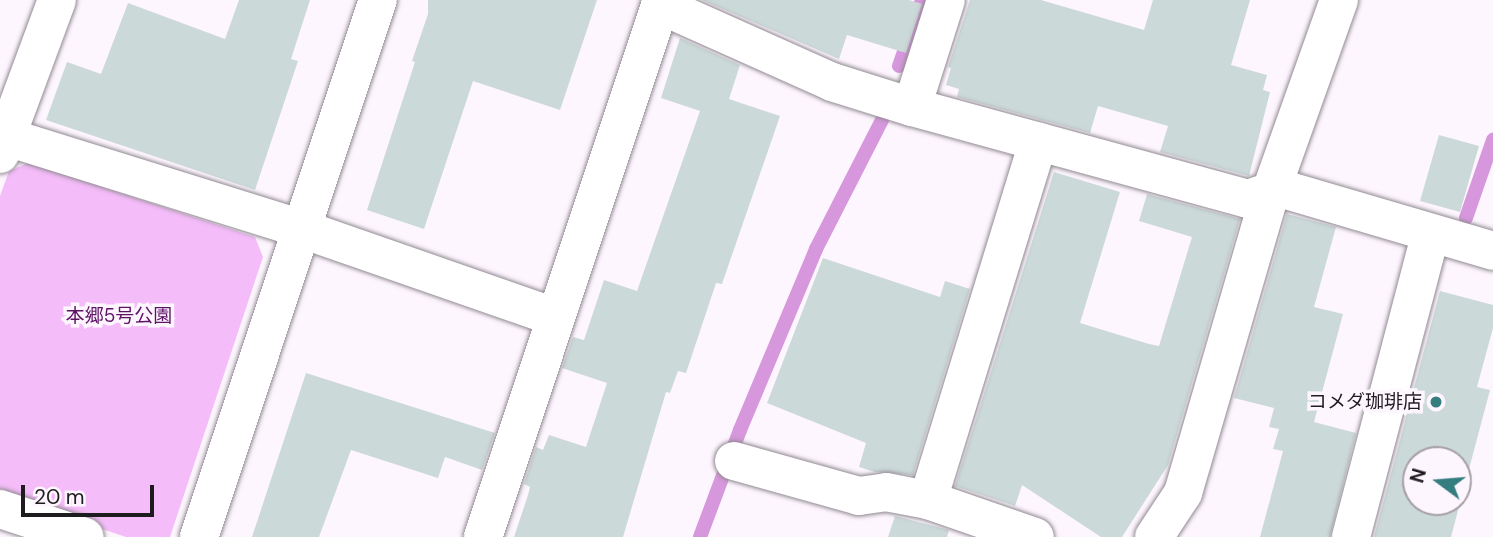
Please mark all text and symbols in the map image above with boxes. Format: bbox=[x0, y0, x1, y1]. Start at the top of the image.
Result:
park label: 本郷5号公園 bbox=[66, 305, 172, 327]
place label: コメダ珈琲店 bbox=[1308, 391, 1422, 413]
marker: コメダ珈琲店 bbox=[1428, 394, 1444, 410]
north arrow bbox=[1402, 446, 1472, 516]
text: N bbox=[1404, 466, 1432, 486]
scale bar bbox=[24, 470, 158, 514]
text: 20 m bbox=[34, 483, 85, 511]

